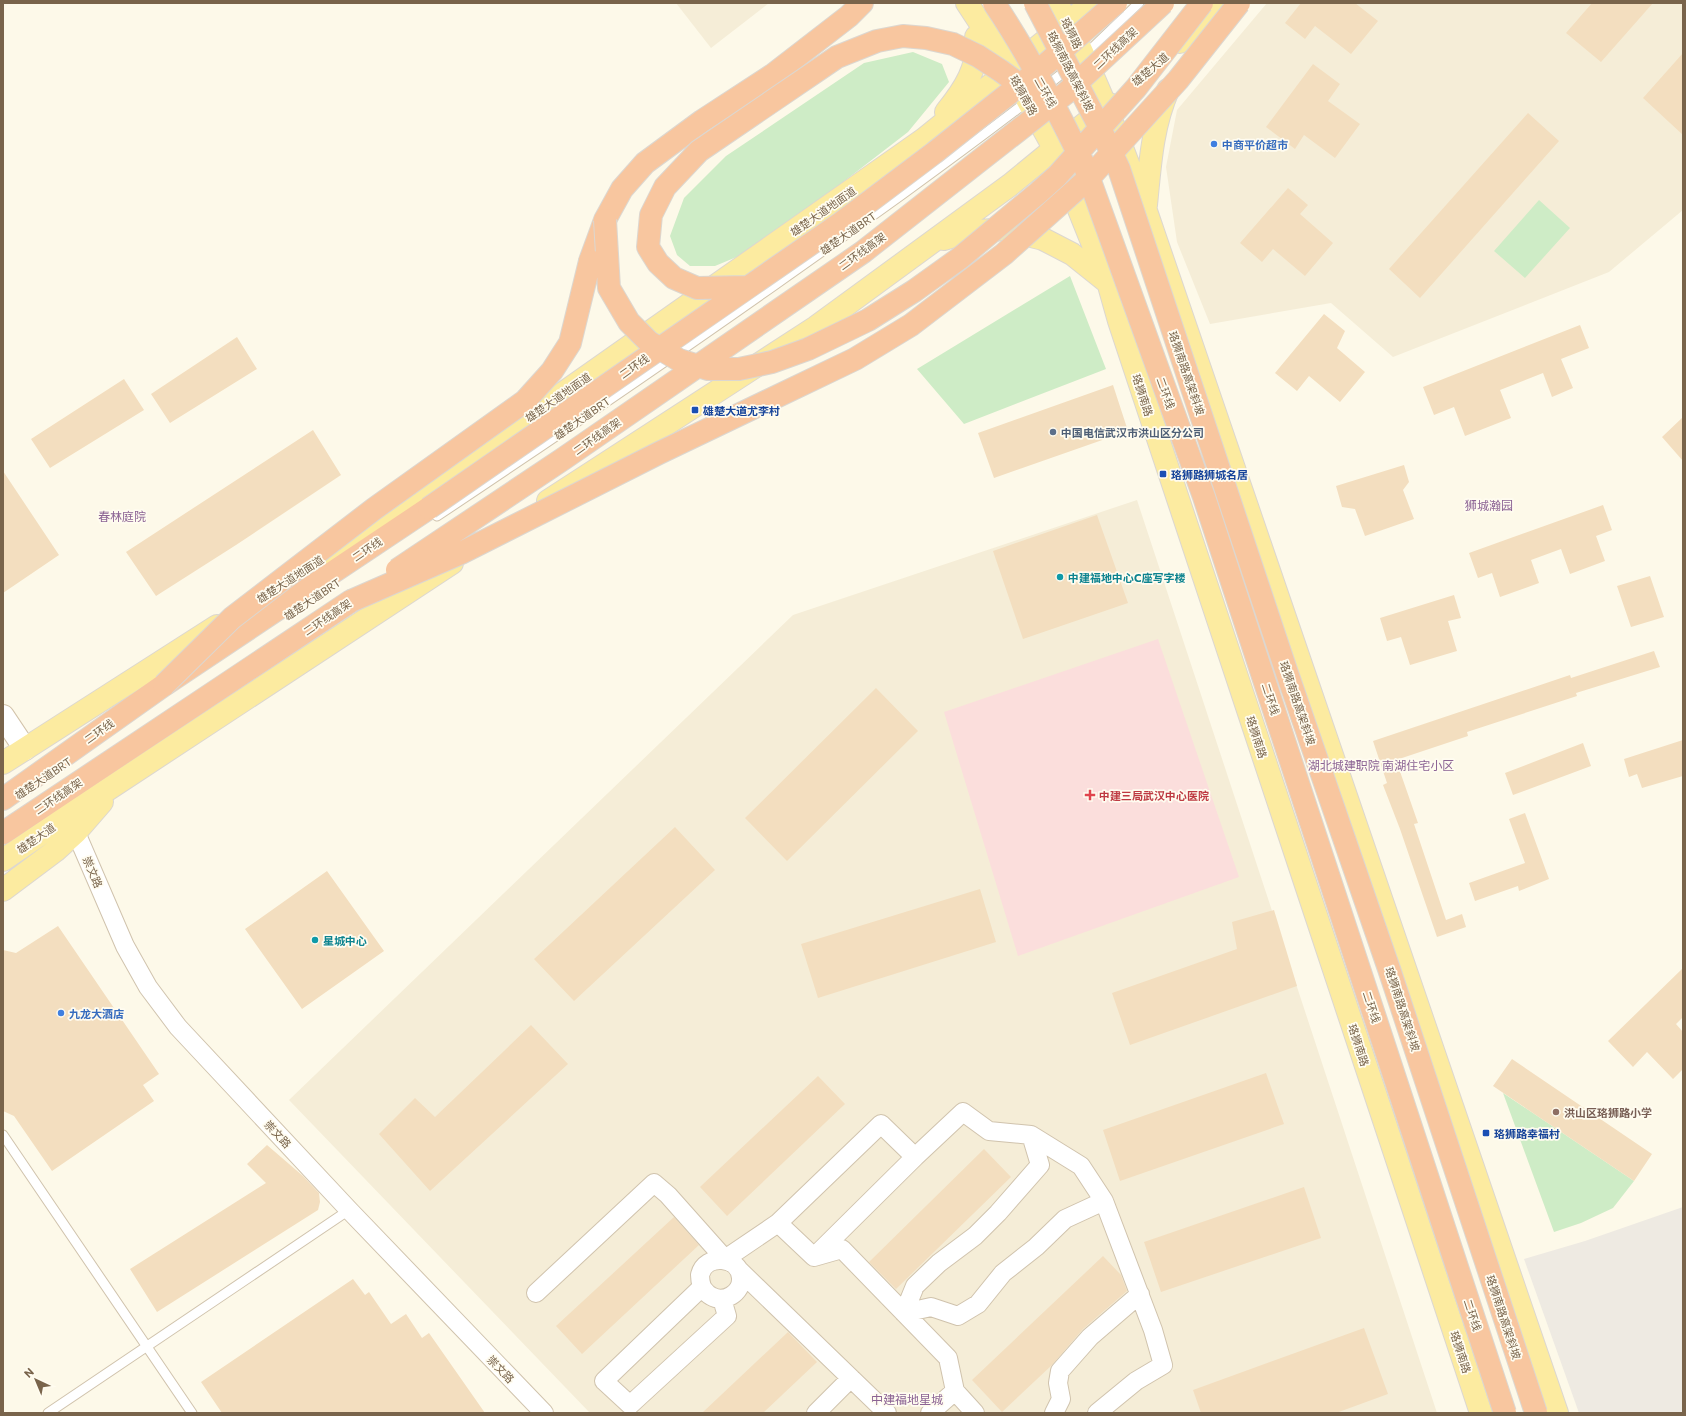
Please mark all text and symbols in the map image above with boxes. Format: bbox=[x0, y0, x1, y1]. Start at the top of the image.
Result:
street label: 珞狮路 bbox=[1059, 15, 1085, 51]
street label: 二环线高架 bbox=[1090, 24, 1140, 72]
street label: 珞狮南路高架斜坡 bbox=[1045, 29, 1097, 113]
street label: 雄楚大道 bbox=[1129, 50, 1171, 88]
street label: 珞狮南路 bbox=[1008, 73, 1040, 117]
street label: 二环线 bbox=[1032, 74, 1060, 110]
place label: 中商平价超市 bbox=[1222, 138, 1288, 151]
marker: 中商平价超市 bbox=[1209, 139, 1219, 149]
street label: 雄楚大道地面道 bbox=[788, 184, 858, 238]
street label: 雄楚大道BRT bbox=[818, 209, 878, 257]
street label: 二环线高架 bbox=[836, 230, 888, 272]
street label: 珞狮南路高架斜坡 bbox=[1167, 329, 1207, 417]
street label: 二环线 bbox=[617, 351, 651, 381]
street label: 雄楚大道地面道 bbox=[523, 370, 593, 424]
street label: 珞狮南路 bbox=[1130, 372, 1156, 418]
street label: 二环线 bbox=[1154, 375, 1178, 411]
street label: 雄楚大道BRT bbox=[552, 394, 612, 442]
place label: 雄楚大道尤李村 bbox=[702, 404, 780, 417]
marker: 雄楚大道尤李村 bbox=[690, 405, 700, 415]
street label: 二环线高架 bbox=[571, 415, 623, 457]
place label: 中国电信武汉市洪山区分公司 bbox=[1061, 426, 1204, 439]
marker: 中国电信武汉市洪山区分公司 bbox=[1048, 427, 1058, 437]
place label: 珞狮路狮城名居 bbox=[1171, 468, 1248, 481]
marker: 珞狮路狮城名居 bbox=[1158, 469, 1168, 479]
district label: 狮城瀚园 bbox=[1465, 498, 1513, 512]
district label: 春林庭院 bbox=[98, 509, 146, 523]
street label: 二环线 bbox=[350, 534, 384, 564]
street label: 雄楚大道地面道 bbox=[254, 553, 326, 605]
place label: 中建福地中心C座写字楼 bbox=[1068, 571, 1186, 584]
marker: 中建福地中心C座写字楼 bbox=[1055, 572, 1065, 582]
street label: 雄楚大道BRT bbox=[281, 575, 343, 623]
street label: 二环线高架 bbox=[301, 596, 353, 638]
street label: 珞狮南路高架斜坡 bbox=[1278, 659, 1318, 747]
street label: 二环线 bbox=[1260, 681, 1282, 717]
street label: 珞狮南路 bbox=[1244, 714, 1270, 760]
street label: 二环线 bbox=[82, 716, 116, 746]
street label: 雄楚大道BRT bbox=[12, 754, 74, 802]
district label: 湖北城建职院 南湖住宅小区 bbox=[1308, 758, 1454, 772]
street label: 二环线高架 bbox=[32, 775, 84, 817]
marker: 中建三局武汉中心医院 bbox=[1084, 789, 1096, 801]
place label: 中建三局武汉中心医院 bbox=[1099, 789, 1209, 802]
street label: 雄楚大道 bbox=[14, 820, 58, 856]
street label: 崇文路 bbox=[81, 854, 105, 890]
place label: 星城中心 bbox=[323, 934, 367, 947]
marker: 星城中心 bbox=[310, 935, 320, 945]
street label: 珞狮南路高架斜坡 bbox=[1383, 965, 1423, 1053]
street label: 二环线 bbox=[1361, 989, 1383, 1025]
place label: 九龙大酒店 bbox=[69, 1007, 124, 1020]
marker: 九龙大酒店 bbox=[56, 1008, 66, 1018]
street label: 珞狮南路 bbox=[1346, 1022, 1372, 1068]
place label: 洪山区珞狮路小学 bbox=[1564, 1106, 1652, 1119]
marker: 洪山区珞狮路小学 bbox=[1551, 1107, 1561, 1117]
street label: 崇文路 bbox=[262, 1117, 294, 1151]
place label: 珞狮路幸福村 bbox=[1494, 1127, 1560, 1140]
marker: 珞狮路幸福村 bbox=[1481, 1128, 1491, 1138]
street label: 珞狮南路高架斜坡 bbox=[1484, 1273, 1524, 1361]
street label: 二环线 bbox=[1462, 1297, 1484, 1333]
street label: 珞狮南路 bbox=[1448, 1329, 1474, 1375]
street label: 崇文路 bbox=[485, 1353, 517, 1385]
north arrow bbox=[16, 1360, 56, 1400]
text: N bbox=[21, 1365, 36, 1380]
district label: 中建福地星城 bbox=[871, 1392, 943, 1406]

